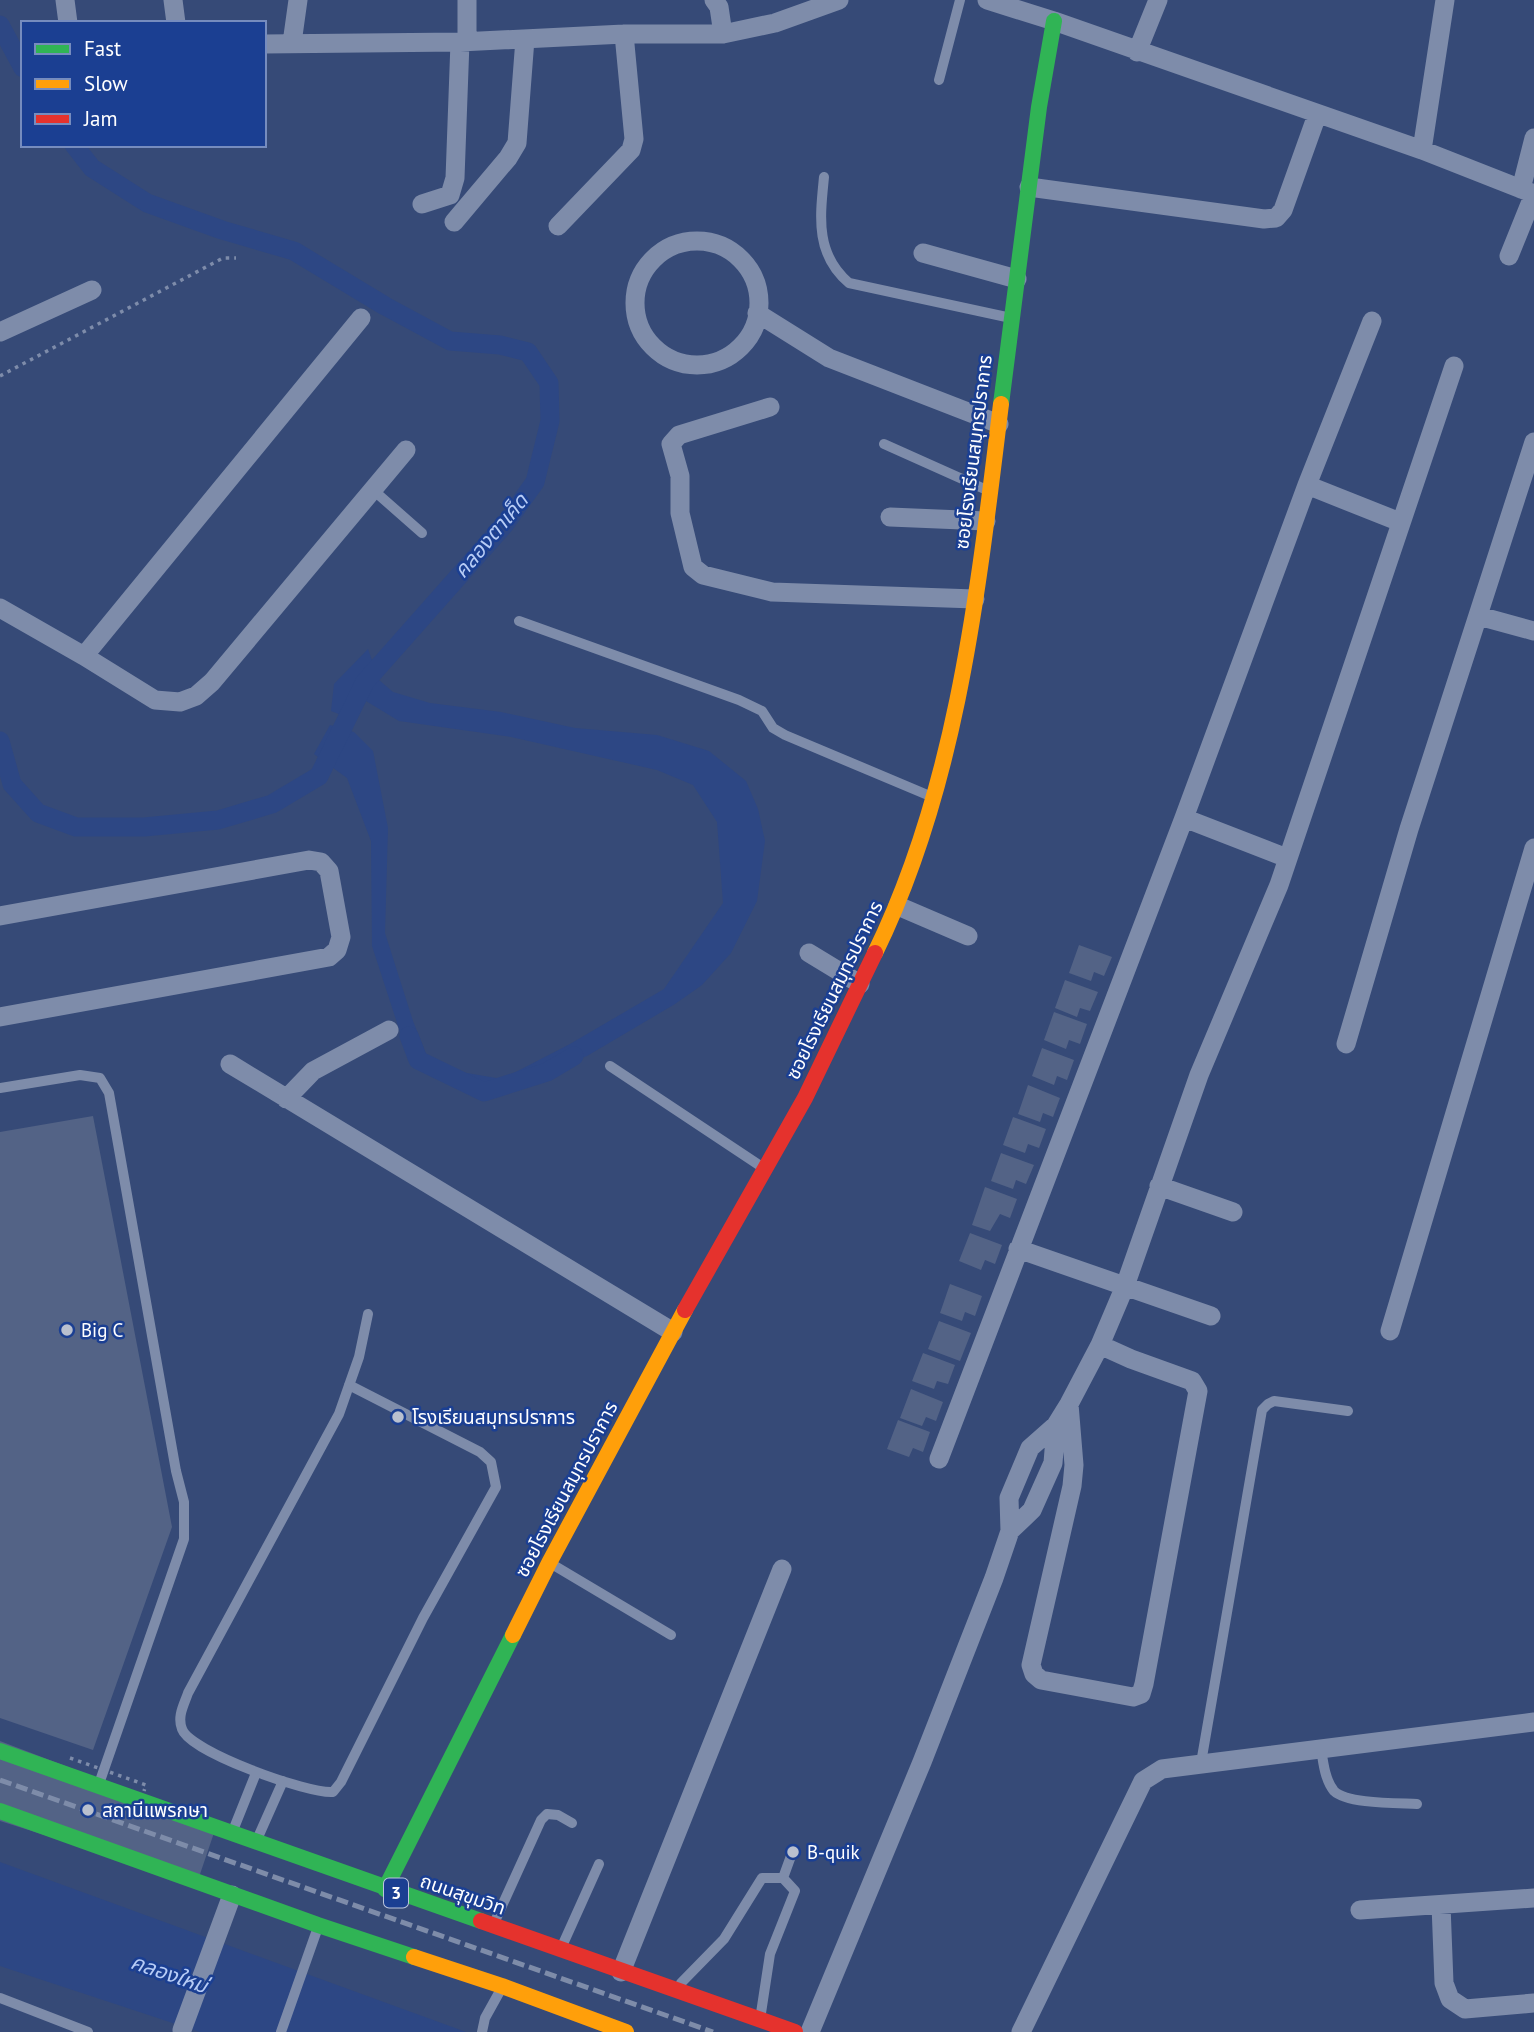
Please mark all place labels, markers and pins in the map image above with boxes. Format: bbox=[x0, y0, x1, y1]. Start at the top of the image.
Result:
place label: Big C bbox=[81, 1318, 123, 1342]
marker: Big C bbox=[59, 1322, 75, 1338]
place label: โรงเรียนสมุทรปราการ bbox=[412, 1405, 575, 1429]
marker: โรงเรียนสมุทรปราการ bbox=[390, 1409, 406, 1425]
place label: สถานีแพรกษา bbox=[102, 1798, 208, 1822]
marker: สถานีแพรกษา bbox=[80, 1802, 96, 1818]
place label: B-quik bbox=[807, 1840, 860, 1864]
marker: B-quik bbox=[785, 1844, 801, 1860]

